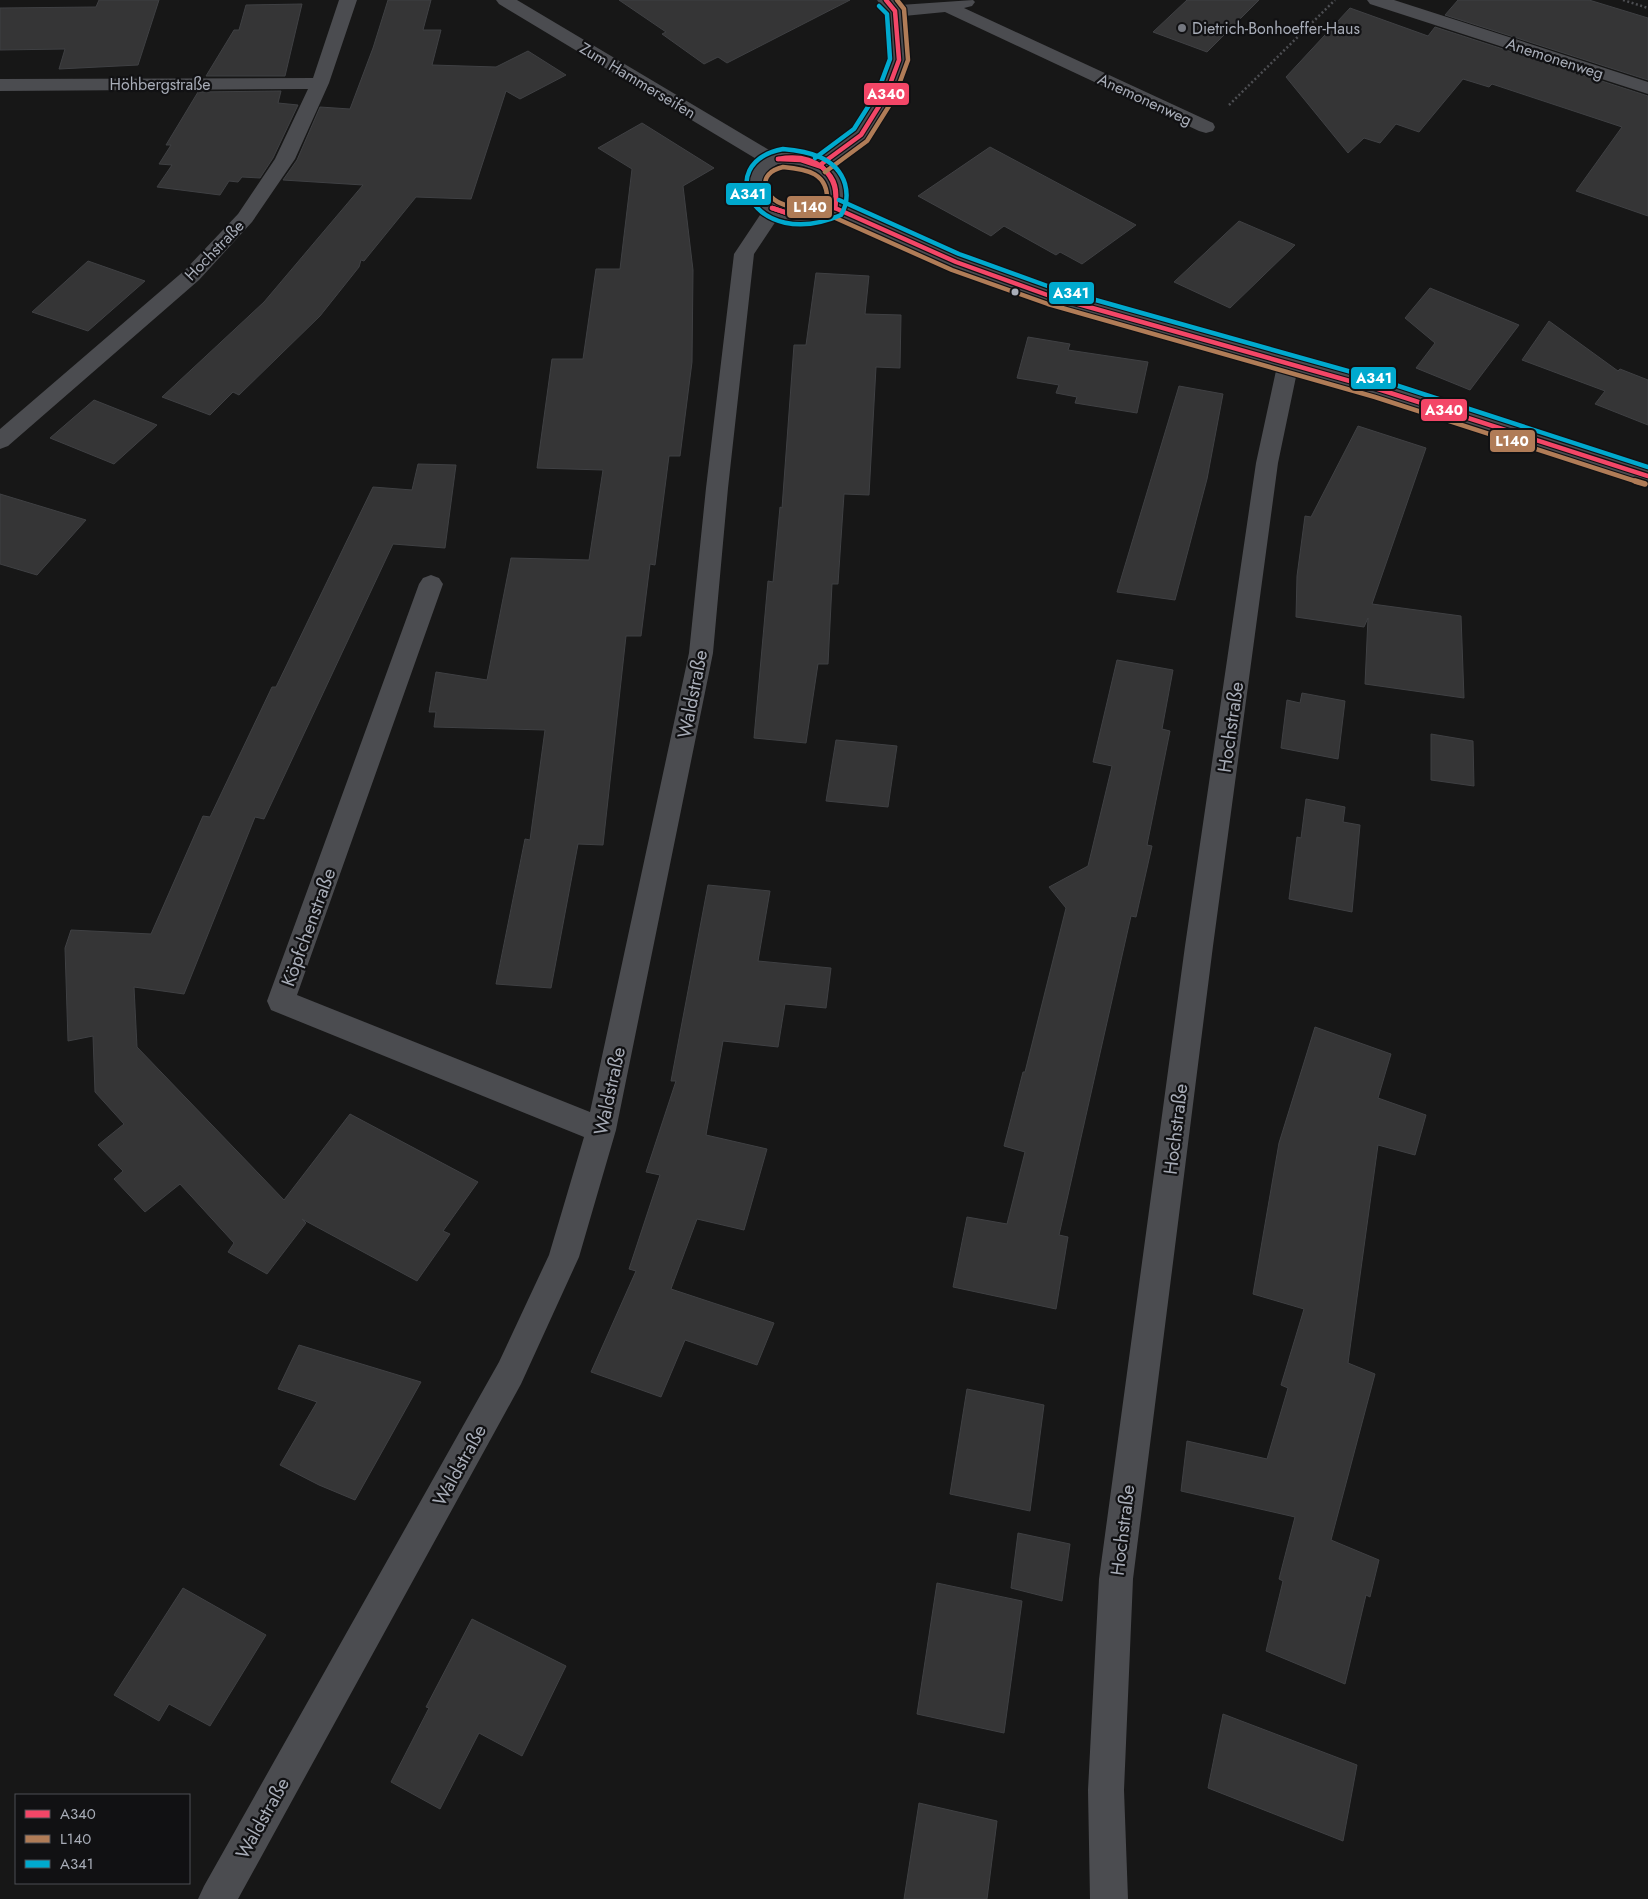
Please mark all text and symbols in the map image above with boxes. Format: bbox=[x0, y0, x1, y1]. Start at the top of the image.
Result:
place label: Dietrich-Bonhoeffer-Haus bbox=[1192, 17, 1360, 40]
marker: Dietrich-Bonhoeffer-Haus bbox=[1176, 22, 1188, 34]
street label: Anemonenweg bbox=[1503, 32, 1607, 85]
street label: Zum Hammerseifen bbox=[575, 37, 700, 124]
street label: Anemonenweg bbox=[1094, 68, 1196, 131]
street label: Höhbergstraße bbox=[109, 73, 211, 96]
line badge: A340 bbox=[863, 82, 910, 106]
text: A340 bbox=[866, 84, 905, 104]
line badge: A341 bbox=[725, 182, 772, 206]
text: A341 bbox=[729, 184, 766, 204]
line badge: L140 bbox=[786, 195, 833, 219]
text: L140 bbox=[793, 197, 827, 217]
street label: Hochstraße bbox=[179, 215, 249, 286]
line badge: A341 bbox=[1048, 281, 1095, 305]
text: A341 bbox=[1052, 283, 1089, 303]
unlabelled marker bbox=[1010, 287, 1020, 297]
line badge: A341 bbox=[1350, 366, 1397, 390]
text: A341 bbox=[1355, 368, 1392, 388]
line badge: A340 bbox=[1420, 398, 1468, 422]
text: A340 bbox=[1424, 400, 1463, 420]
line badge: L140 bbox=[1489, 429, 1536, 453]
text: L140 bbox=[1495, 431, 1529, 451]
street label: Waldstraße bbox=[671, 647, 714, 741]
street label: Hochstraße bbox=[1211, 680, 1250, 774]
street label: Köpfchenstraße bbox=[275, 864, 342, 990]
street label: Waldstraße bbox=[587, 1044, 632, 1138]
street label: Hochstraße bbox=[1157, 1082, 1194, 1176]
street label: Waldstraße bbox=[426, 1419, 493, 1511]
street label: Hochstraße bbox=[1104, 1483, 1141, 1577]
street label: Waldstraße bbox=[229, 1772, 296, 1864]
legend bbox=[15, 1794, 190, 1884]
text: A340 bbox=[60, 1803, 96, 1825]
text: L140 bbox=[60, 1828, 91, 1850]
text: A341 bbox=[60, 1853, 94, 1875]

